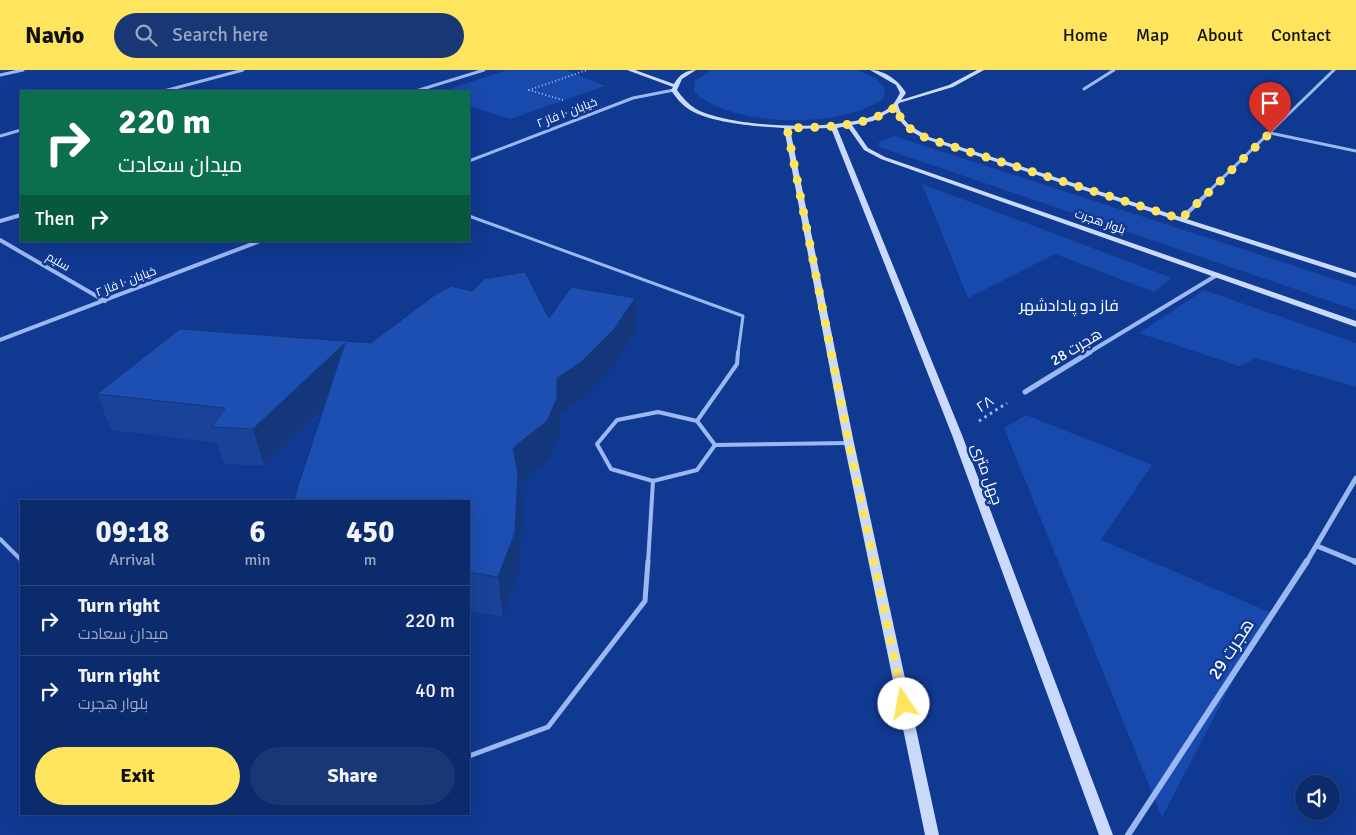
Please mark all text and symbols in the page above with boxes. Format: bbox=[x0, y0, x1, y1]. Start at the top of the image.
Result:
search box bbox=[114, 13, 464, 58]
text: Navio bbox=[25, 20, 84, 50]
icon: search bbox=[132, 21, 160, 49]
text: Search here bbox=[172, 23, 268, 47]
text: Home bbox=[1063, 24, 1108, 46]
text: Map bbox=[1136, 24, 1169, 46]
text: About bbox=[1197, 24, 1243, 46]
text: Contact bbox=[1271, 24, 1331, 46]
pin bbox=[1249, 82, 1291, 133]
icon: arrive bbox=[1256, 89, 1284, 117]
street label: خیابان ۱۰ فاز ۲ bbox=[535, 95, 599, 131]
text: 220 m bbox=[118, 100, 211, 143]
icon: right bbox=[35, 110, 100, 175]
text: میدان سعادت bbox=[118, 151, 242, 178]
icon: right bbox=[85, 205, 113, 233]
street label: بلوار هجرت bbox=[1073, 206, 1127, 238]
text: Then bbox=[35, 207, 75, 231]
street label: سلیم bbox=[43, 249, 73, 275]
street label: خیابان ۱۰ فاز ۲ bbox=[94, 264, 158, 300]
district label: فاز دو پادادشهر bbox=[1018, 296, 1119, 317]
street label: هجرت 28 bbox=[1047, 325, 1105, 369]
street label: ۲۸ bbox=[973, 392, 997, 416]
street label: چهل متری bbox=[967, 441, 1006, 507]
text: 09:18 bbox=[95, 514, 169, 551]
text: 6 bbox=[249, 514, 266, 551]
text: 450 bbox=[346, 514, 394, 551]
text: Arrival bbox=[109, 550, 155, 570]
text: min bbox=[245, 550, 270, 570]
text: m bbox=[364, 550, 377, 570]
text: Turn right bbox=[78, 594, 160, 618]
icon: right bbox=[35, 607, 63, 635]
text: 220 m bbox=[405, 609, 455, 633]
street label: هجرت 29 bbox=[1203, 614, 1259, 684]
text: میدان سعادت bbox=[78, 624, 169, 644]
text: Turn right bbox=[78, 664, 160, 688]
icon: right bbox=[35, 677, 63, 705]
position arrow bbox=[877, 677, 929, 729]
text: 40 m bbox=[415, 679, 455, 703]
text: بلوار هجرت bbox=[78, 694, 148, 714]
button: Exit bbox=[35, 747, 240, 805]
button: Share bbox=[250, 747, 455, 805]
map controls bbox=[1295, 775, 1340, 820]
button: sound bbox=[1295, 775, 1340, 820]

